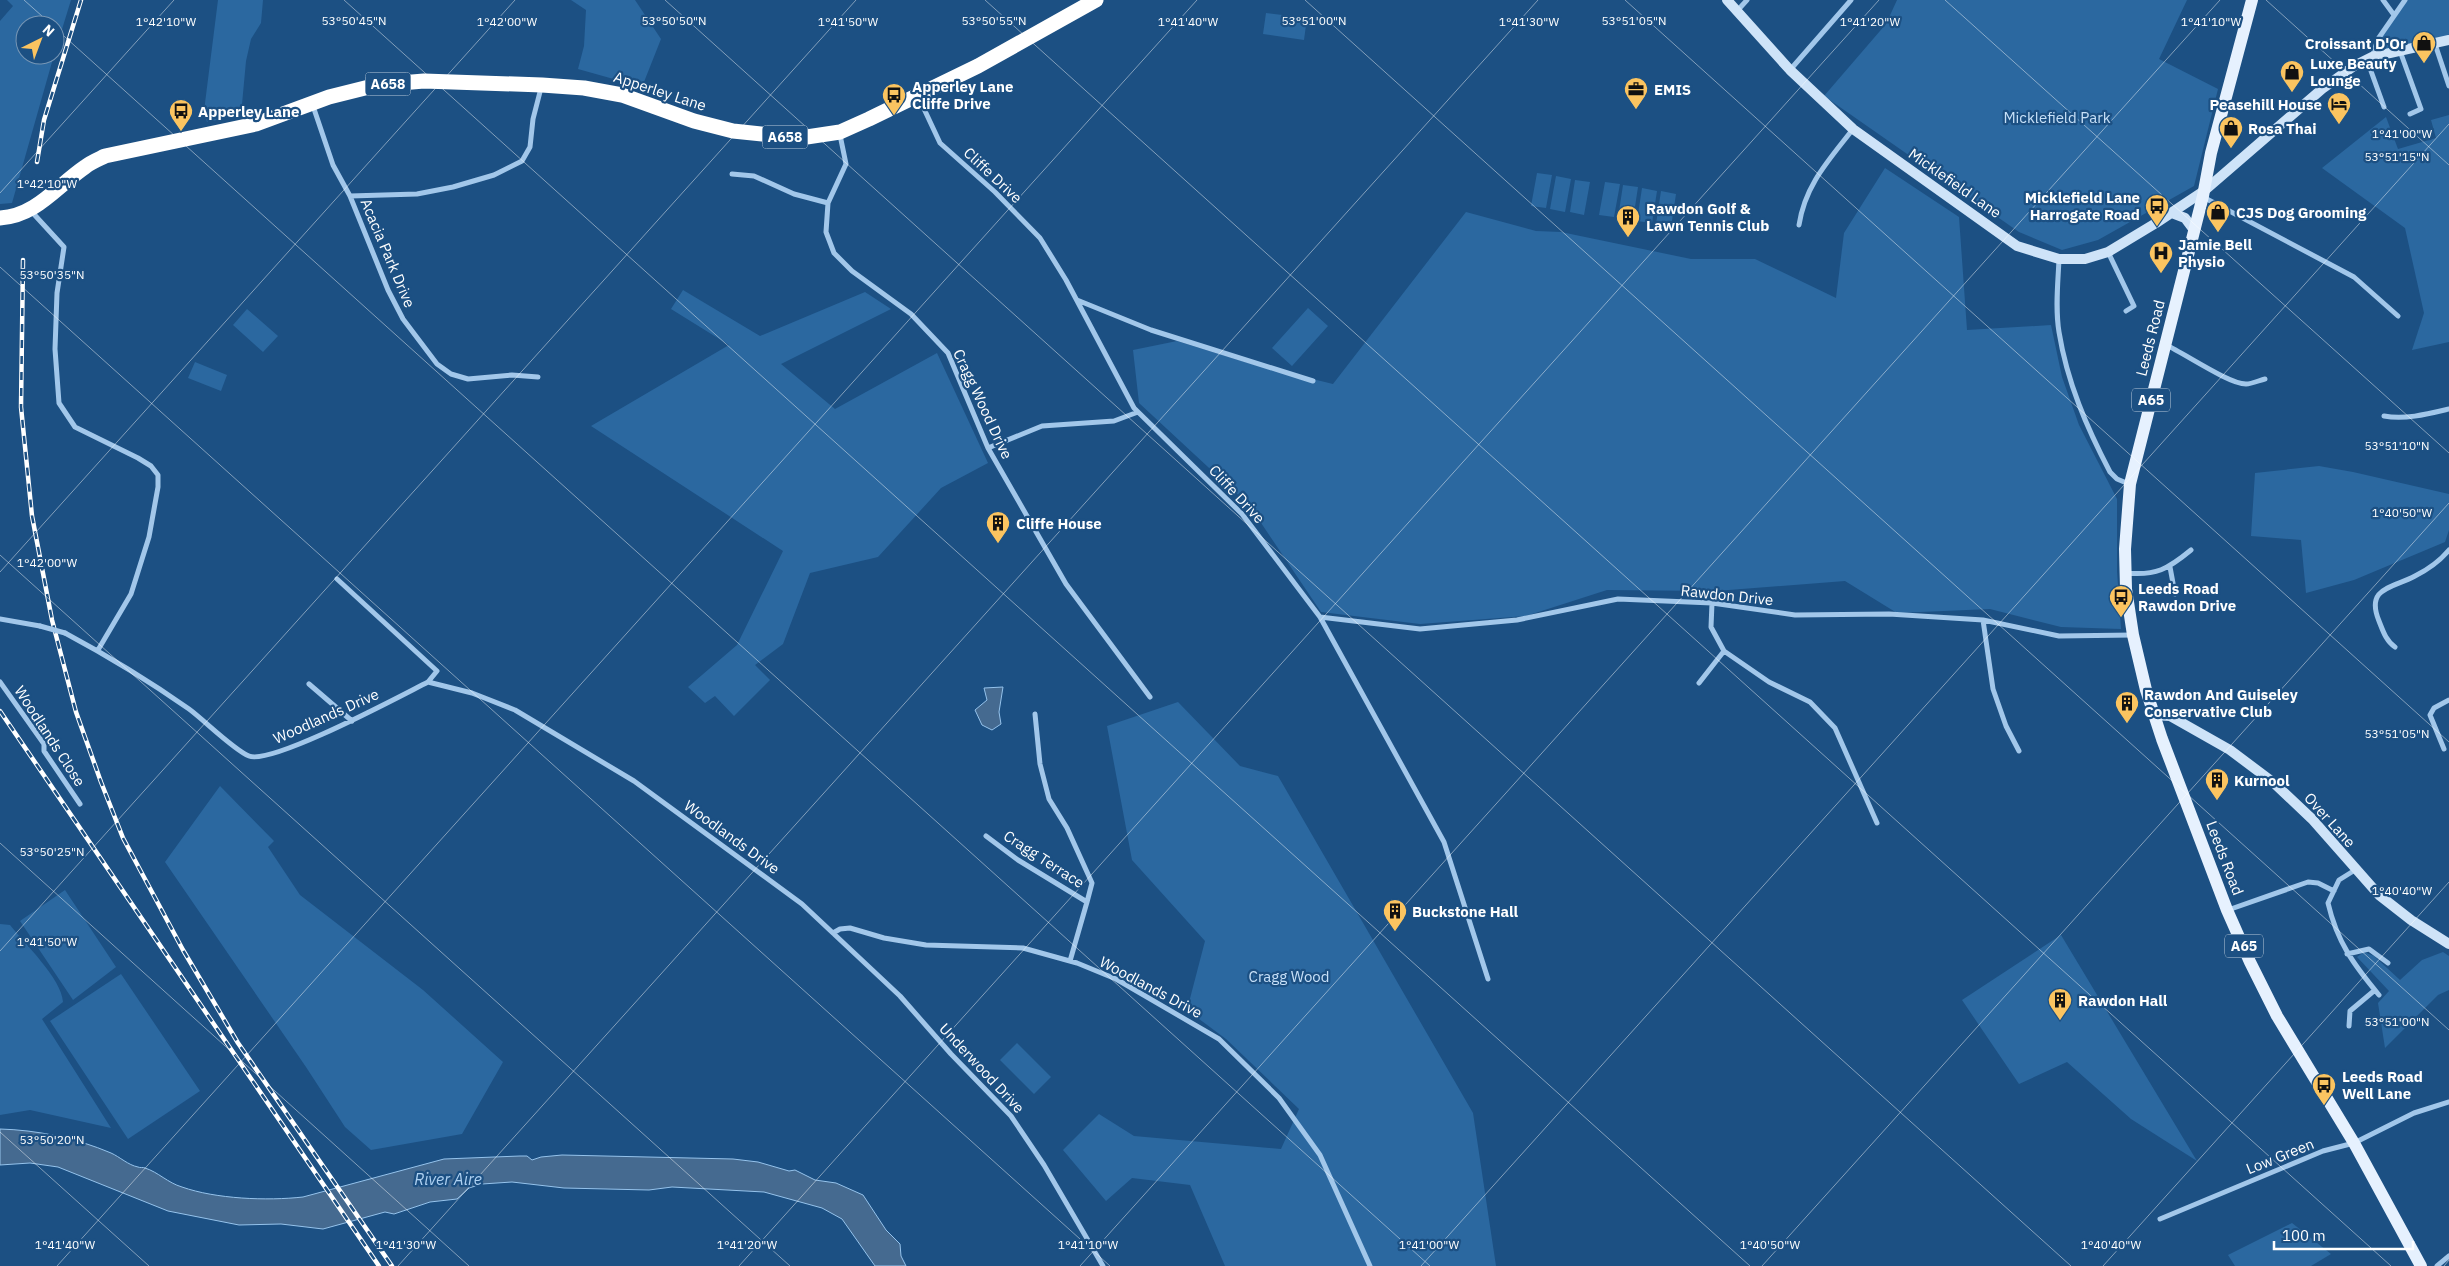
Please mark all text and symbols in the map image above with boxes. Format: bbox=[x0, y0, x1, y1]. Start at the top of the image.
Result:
text: 53°50'45"N bbox=[321, 13, 387, 28]
text: 53°50'50"N bbox=[641, 13, 707, 28]
text: 53°50'55"N bbox=[961, 13, 1027, 28]
text: 53°51'00"N bbox=[1281, 13, 1347, 28]
text: 53°51'05"N bbox=[1601, 13, 1667, 28]
text: 1°42'10"W bbox=[136, 14, 197, 29]
text: 1°42'00"W bbox=[477, 14, 538, 29]
text: 1°41'50"W bbox=[818, 14, 879, 29]
text: 1°41'40"W bbox=[1158, 14, 1219, 29]
text: 1°41'30"W bbox=[1499, 14, 1560, 29]
text: 1°41'20"W bbox=[1840, 14, 1901, 29]
text: 1°41'10"W bbox=[2181, 14, 2242, 29]
north arrow bbox=[15, 15, 65, 65]
text: N bbox=[39, 20, 58, 40]
shop icon: Croissant D'Or bbox=[2411, 30, 2437, 64]
place label: Croissant D'Or bbox=[2305, 34, 2406, 53]
place label: Luxe Beauty Lounge bbox=[2310, 54, 2397, 90]
shop icon: Luxe Beauty Lounge bbox=[2279, 59, 2305, 93]
street label: Apperley Lane bbox=[611, 67, 709, 115]
road number: A658 bbox=[366, 72, 410, 96]
office icon: EMIS bbox=[1623, 76, 1649, 110]
place label: Apperley Lane Cliffe Drive bbox=[912, 77, 1013, 113]
place label: EMIS bbox=[1654, 80, 1691, 99]
bus stop icon: Apperley Lane Cliffe Drive bbox=[881, 82, 907, 116]
hotel icon: Peasehill House bbox=[2326, 91, 2352, 125]
place label: Peasehill House bbox=[2210, 95, 2322, 114]
bus stop icon: Apperley Lane bbox=[168, 98, 194, 132]
place label: Apperley Lane bbox=[198, 102, 299, 121]
park label: Micklefield Park bbox=[2003, 108, 2111, 127]
shop icon: Rosa Thai bbox=[2218, 115, 2244, 149]
place label: Rosa Thai bbox=[2248, 119, 2317, 138]
road number: A658 bbox=[762, 125, 808, 148]
text: 1°41'00"W bbox=[2372, 126, 2433, 141]
street label: Cliffe Drive bbox=[960, 143, 1026, 207]
street label: Micklefield Lane bbox=[1905, 144, 2005, 222]
text: 53°51'15"N bbox=[2364, 149, 2430, 164]
text: 1°42'10"W bbox=[17, 176, 78, 191]
place label: Micklefield Lane Harrogate Road bbox=[2025, 188, 2140, 224]
bus stop icon: Micklefield Lane Harrogate Road bbox=[2144, 193, 2170, 227]
street label: Acacia Park Drive bbox=[356, 196, 420, 310]
place label: Rawdon Golf & Lawn Tennis Club bbox=[1646, 199, 1769, 235]
shop icon: CJS Dog Grooming bbox=[2205, 199, 2231, 233]
place label: CJS Dog Grooming bbox=[2236, 203, 2367, 222]
building icon: Rawdon Golf & Lawn Tennis Club bbox=[1615, 204, 1641, 238]
place label: Jamie Bell Physio bbox=[2178, 235, 2252, 271]
hospital icon: Jamie Bell Physio bbox=[2148, 240, 2174, 274]
text: 53°50'35"N bbox=[19, 267, 85, 282]
street label: Leeds Road bbox=[2131, 298, 2169, 378]
street label: Cragg Wood Drive bbox=[949, 346, 1017, 462]
road number: A65 bbox=[2132, 388, 2170, 412]
text: 53°51'10"N bbox=[2364, 438, 2430, 453]
street label: Cliffe Drive bbox=[1205, 461, 1269, 527]
text: 1°40'50"W bbox=[2372, 505, 2433, 520]
building icon: Cliffe House bbox=[985, 510, 1011, 544]
place label: Cliffe House bbox=[1016, 514, 1102, 533]
text: 1°42'00"W bbox=[17, 555, 78, 570]
place label: Leeds Road Rawdon Drive bbox=[2138, 579, 2236, 615]
street label: Rawdon Drive bbox=[1680, 581, 1774, 609]
bus stop icon: Leeds Road Rawdon Drive bbox=[2108, 584, 2134, 618]
street label: Woodlands Close bbox=[10, 682, 90, 790]
street label: Woodlands Drive bbox=[270, 684, 382, 748]
place label: Rawdon And Guiseley Conservative Club bbox=[2144, 685, 2298, 721]
building icon: Rawdon And Guiseley Conservative Club bbox=[2114, 690, 2140, 724]
text: 53°51'05"N bbox=[2364, 726, 2430, 741]
building icon: Kurnool bbox=[2204, 767, 2230, 801]
place label: Kurnool bbox=[2234, 771, 2290, 790]
street label: Over Lane bbox=[2300, 789, 2360, 851]
street label: Woodlands Drive bbox=[680, 796, 784, 878]
street label: Leeds Road bbox=[2202, 818, 2248, 898]
street label: Cragg Terrace bbox=[1000, 826, 1088, 892]
text: 53°50'25"N bbox=[19, 844, 85, 859]
text: 1°40'40"W bbox=[2372, 883, 2433, 898]
building icon: Buckstone Hall bbox=[1382, 898, 1408, 932]
place label: Buckstone Hall bbox=[1412, 902, 1519, 921]
text: 1°41'50"W bbox=[17, 934, 78, 949]
road number: A65 bbox=[2225, 934, 2263, 958]
street label: Woodlands Drive bbox=[1096, 952, 1206, 1022]
park label: Cragg Wood bbox=[1249, 967, 1329, 986]
building icon: Rawdon Hall bbox=[2047, 987, 2073, 1021]
place label: Rawdon Hall bbox=[2078, 991, 2168, 1010]
text: 53°51'00"N bbox=[2364, 1014, 2430, 1029]
street label: Underwood Drive bbox=[935, 1019, 1029, 1117]
place label: Leeds Road Well Lane bbox=[2342, 1067, 2423, 1103]
bus stop icon: Leeds Road Well Lane bbox=[2311, 1072, 2337, 1106]
text: 53°50'20"N bbox=[19, 1132, 85, 1147]
street label: Low Green bbox=[2243, 1134, 2317, 1178]
water label: River Aire bbox=[414, 1169, 482, 1189]
scale bar bbox=[2274, 1218, 2413, 1250]
text: 100 m bbox=[2282, 1226, 2326, 1245]
text: 1°41'40"W bbox=[35, 1237, 96, 1252]
text: 1°41'30"W bbox=[376, 1237, 437, 1252]
text: 1°41'20"W bbox=[717, 1237, 778, 1252]
text: 1°41'10"W bbox=[1058, 1237, 1119, 1252]
text: 1°41'00"W bbox=[1399, 1237, 1460, 1252]
text: 1°40'50"W bbox=[1740, 1237, 1801, 1252]
text: 1°40'40"W bbox=[2081, 1237, 2142, 1252]

